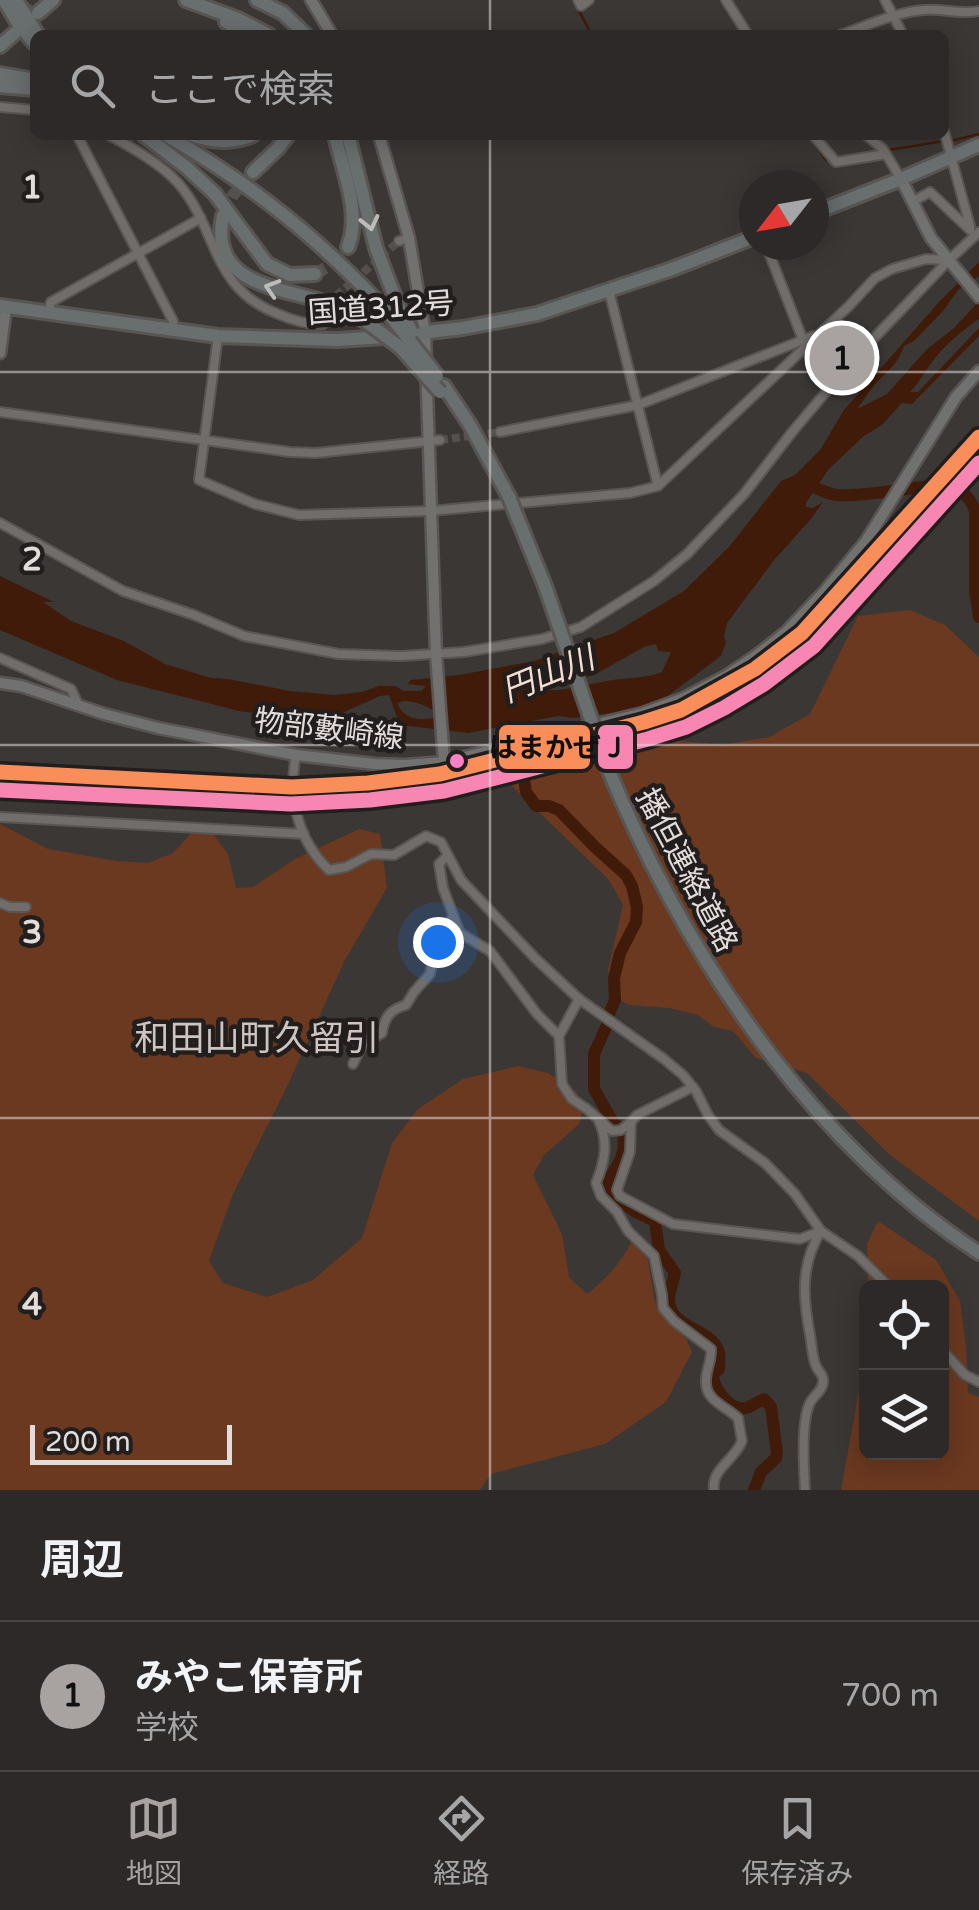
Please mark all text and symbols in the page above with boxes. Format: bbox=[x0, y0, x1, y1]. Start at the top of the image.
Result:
search box bbox=[30, 30, 949, 140]
icon: search bbox=[65, 58, 120, 113]
text: ここで検索 bbox=[145, 67, 335, 113]
text: 1 bbox=[22, 169, 42, 207]
north arrow bbox=[739, 170, 829, 260]
one-way arrow bbox=[358, 214, 379, 231]
one-way arrow bbox=[264, 279, 281, 300]
street label: 国道312号 bbox=[307, 285, 455, 332]
pin: 1 bbox=[810, 320, 874, 396]
text: 2 bbox=[22, 541, 42, 579]
water label: 円山川 bbox=[497, 638, 603, 711]
street label: 物部藪崎線 bbox=[252, 702, 406, 757]
line badge: はまかぜ bbox=[497, 723, 592, 771]
line badge: J bbox=[596, 723, 635, 771]
text: はまかぜ bbox=[489, 731, 601, 765]
text: J bbox=[607, 731, 622, 765]
unlabelled marker bbox=[447, 751, 467, 771]
street label: 播但連絡道路 bbox=[628, 782, 745, 958]
text: 3 bbox=[22, 914, 42, 952]
your location bbox=[413, 917, 464, 968]
district label: 和田山町久留引 bbox=[134, 1018, 380, 1060]
map controls bbox=[859, 1280, 949, 1460]
button: locate bbox=[859, 1280, 949, 1370]
text: 4 bbox=[22, 1286, 42, 1324]
button: layers bbox=[859, 1370, 949, 1460]
scale bar bbox=[30, 1420, 232, 1464]
text: 200 m bbox=[45, 1425, 131, 1459]
text: 周辺 bbox=[40, 1535, 124, 1586]
text: みやこ保育所 bbox=[135, 1655, 363, 1701]
text: 1 bbox=[62, 1677, 83, 1715]
text: 700 m bbox=[841, 1677, 939, 1715]
text: 学校 bbox=[135, 1709, 199, 1747]
tab: 地図 bbox=[126, 1791, 182, 1891]
tab: 経路 bbox=[433, 1791, 489, 1891]
tab: 保存済み bbox=[741, 1791, 853, 1891]

